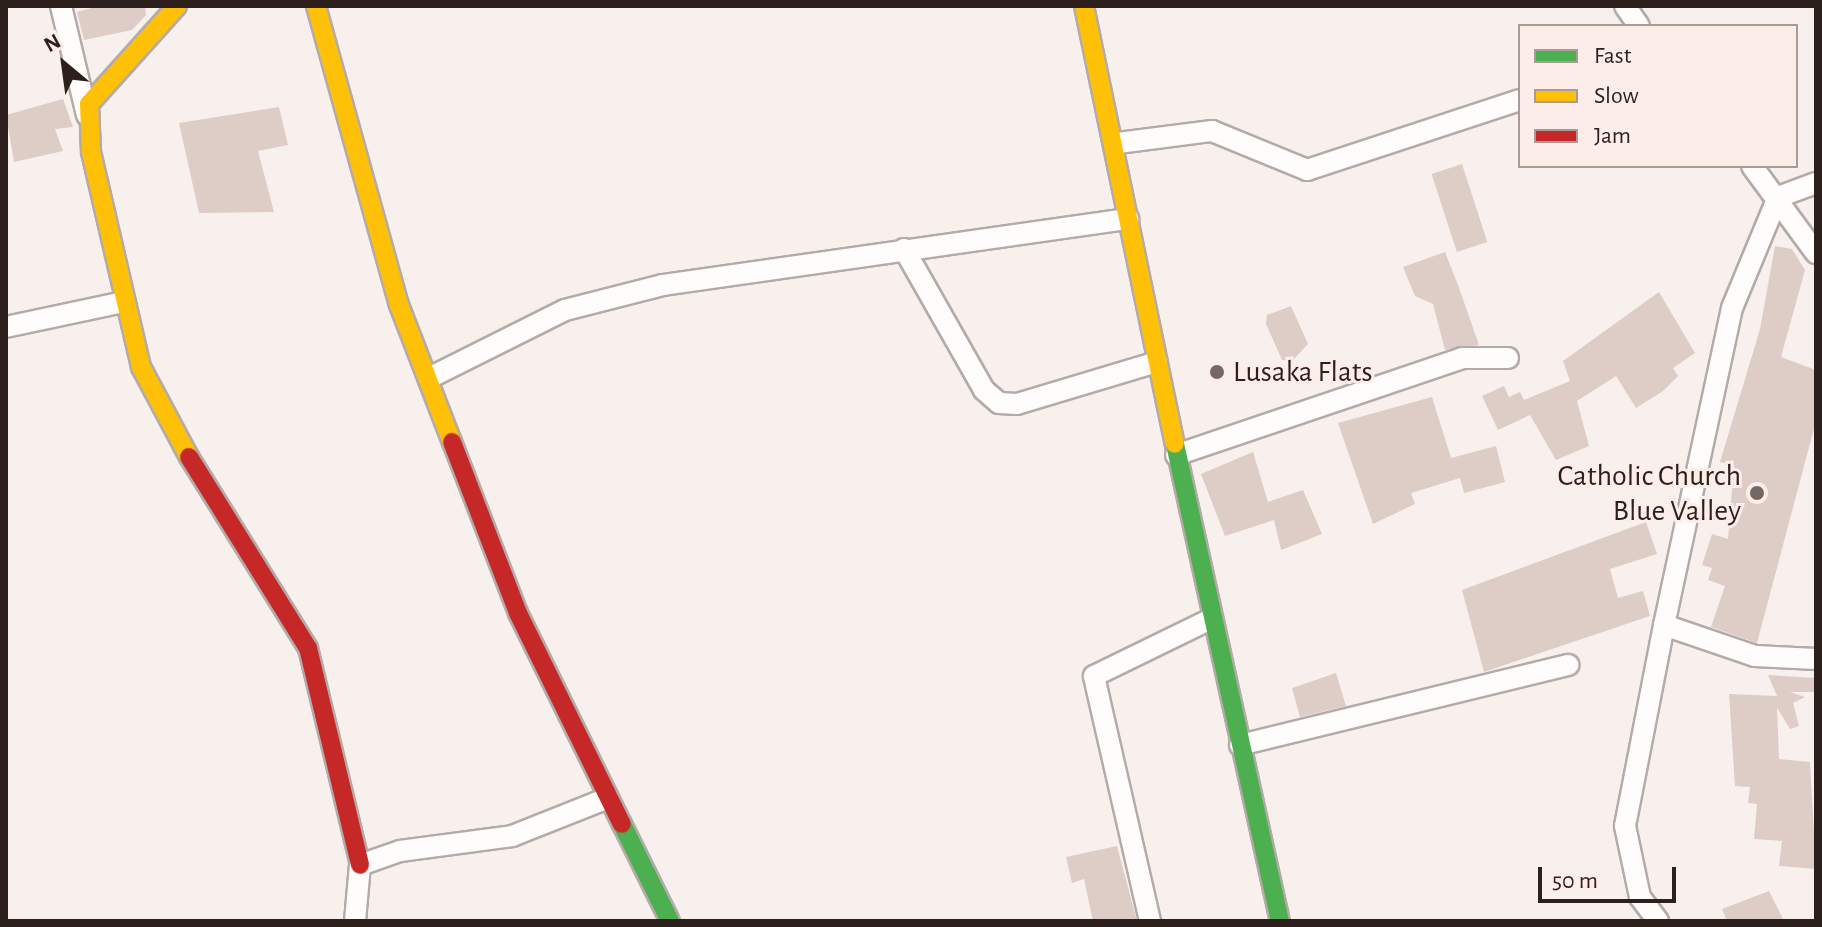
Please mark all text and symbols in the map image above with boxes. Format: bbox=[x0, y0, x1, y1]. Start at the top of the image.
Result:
north arrow bbox=[24, 24, 104, 104]
legend bbox=[1518, 24, 1798, 168]
text: N bbox=[40, 30, 64, 56]
text: Fast bbox=[1594, 44, 1631, 68]
text: Slow bbox=[1594, 84, 1639, 108]
text: Jam bbox=[1594, 124, 1631, 148]
place label: Lusaka Flats bbox=[1233, 354, 1373, 390]
marker: Lusaka Flats bbox=[1208, 363, 1226, 381]
place label: Catholic Church Blue Valley bbox=[1557, 458, 1741, 528]
marker: Catholic Church Blue Valley bbox=[1748, 484, 1766, 502]
scale bar bbox=[1542, 851, 1680, 901]
text: 50 m bbox=[1552, 869, 1598, 893]

